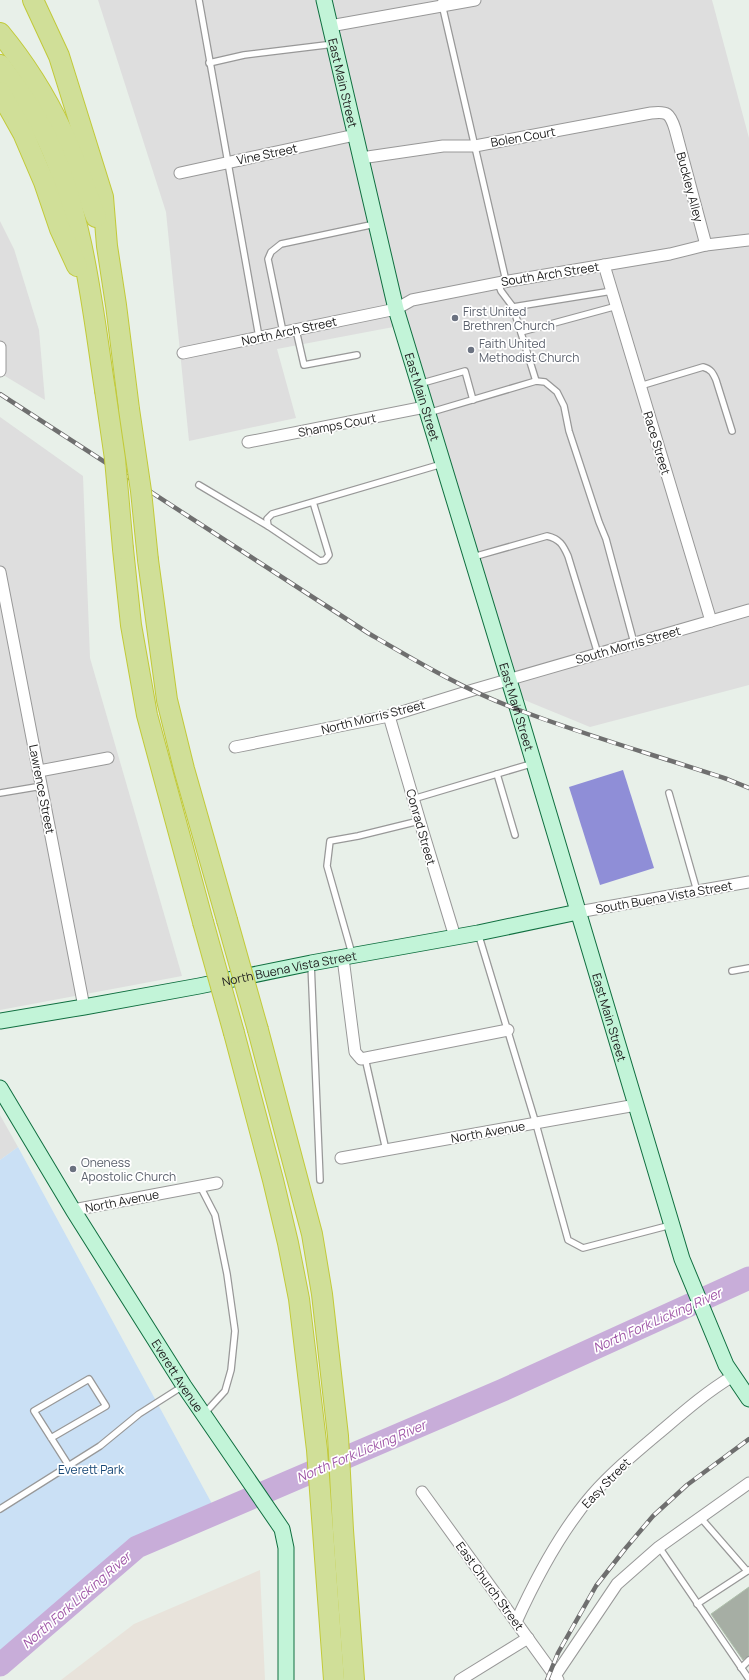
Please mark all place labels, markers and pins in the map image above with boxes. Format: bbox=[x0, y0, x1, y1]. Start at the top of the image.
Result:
place label: First United Brethren Church bbox=[463, 303, 555, 334]
marker: First United Brethren Church bbox=[450, 313, 460, 323]
place label: Faith United Methodist Church bbox=[479, 335, 579, 366]
marker: Faith United Methodist Church bbox=[466, 345, 476, 355]
place label: Oneness Apostolic Church bbox=[81, 1154, 176, 1185]
marker: Oneness Apostolic Church bbox=[68, 1164, 78, 1174]

